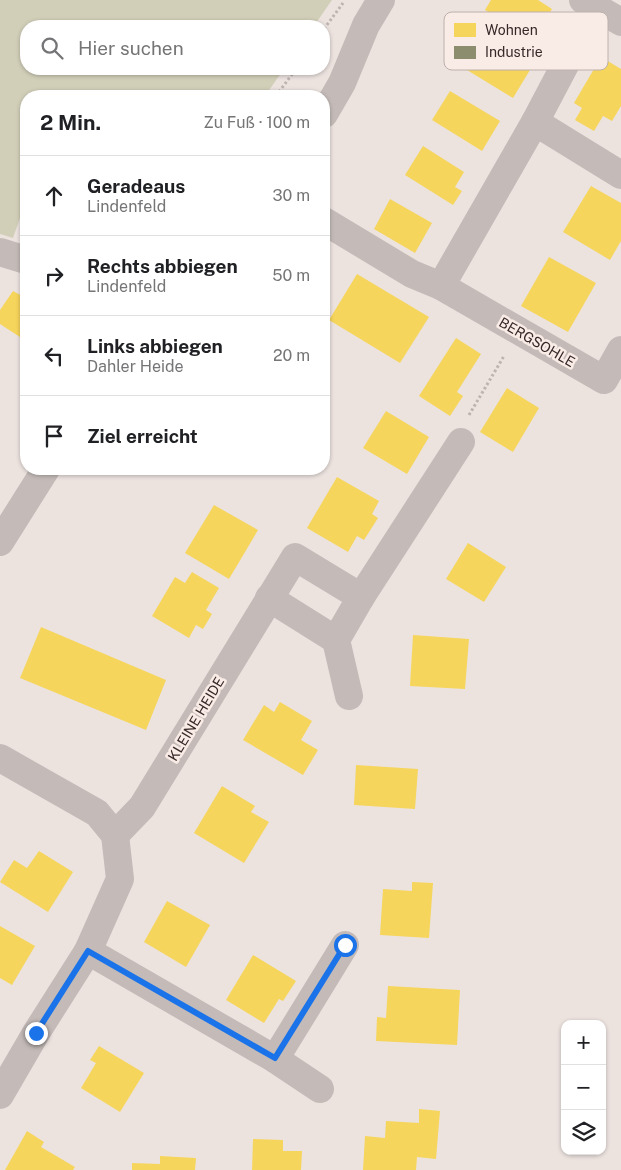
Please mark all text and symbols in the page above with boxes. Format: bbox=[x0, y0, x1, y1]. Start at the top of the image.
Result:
legend bbox=[444, 12, 608, 70]
search box bbox=[20, 20, 330, 75]
text: Wohnen bbox=[485, 22, 538, 38]
icon: search bbox=[38, 34, 66, 62]
text: Hier suchen bbox=[78, 37, 184, 59]
text: Industrie bbox=[485, 44, 543, 60]
text: 2 Min. bbox=[40, 110, 101, 135]
text: Zu Fuß · 100 m bbox=[204, 113, 310, 132]
text: Geradeaus bbox=[87, 175, 185, 197]
icon: ahead bbox=[40, 182, 68, 210]
text: 30 m bbox=[273, 186, 310, 205]
text: Lindenfeld bbox=[87, 197, 166, 216]
text: Rechts abbiegen bbox=[87, 255, 238, 277]
icon: right bbox=[40, 262, 68, 290]
text: 50 m bbox=[272, 266, 310, 285]
text: Lindenfeld bbox=[87, 277, 166, 296]
street label: BERGSOHLE bbox=[496, 314, 578, 370]
text: Links abbiegen bbox=[87, 335, 223, 357]
icon: left bbox=[40, 342, 68, 370]
text: 20 m bbox=[273, 346, 310, 365]
text: Dahler Heide bbox=[87, 357, 184, 376]
icon: arrive bbox=[40, 422, 68, 450]
text: Ziel erreicht bbox=[87, 425, 198, 447]
street label: KLEINE HEIDE bbox=[165, 674, 227, 764]
route start bbox=[334, 934, 357, 957]
map controls bbox=[561, 1020, 606, 1155]
button: + bbox=[561, 1020, 606, 1065]
route end bbox=[25, 1022, 48, 1045]
button: − bbox=[561, 1065, 606, 1110]
button: layers bbox=[561, 1110, 606, 1155]

